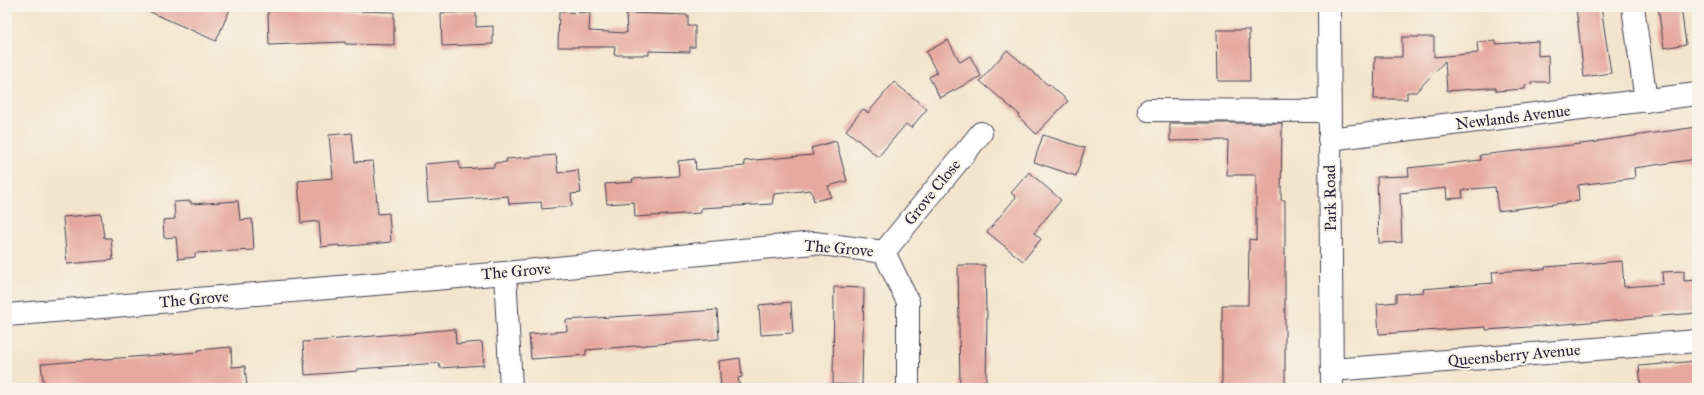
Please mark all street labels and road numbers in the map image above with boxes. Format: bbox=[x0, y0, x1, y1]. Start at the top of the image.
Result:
street label: Newlands Avenue bbox=[1455, 100, 1572, 133]
street label: Grove Close bbox=[900, 155, 964, 229]
street label: Park Road bbox=[1320, 165, 1340, 231]
street label: The Grove bbox=[803, 235, 875, 261]
street label: The Grove bbox=[480, 258, 552, 284]
street label: The Grove bbox=[158, 286, 230, 312]
street label: Queensberry Avenue bbox=[1447, 340, 1581, 370]

